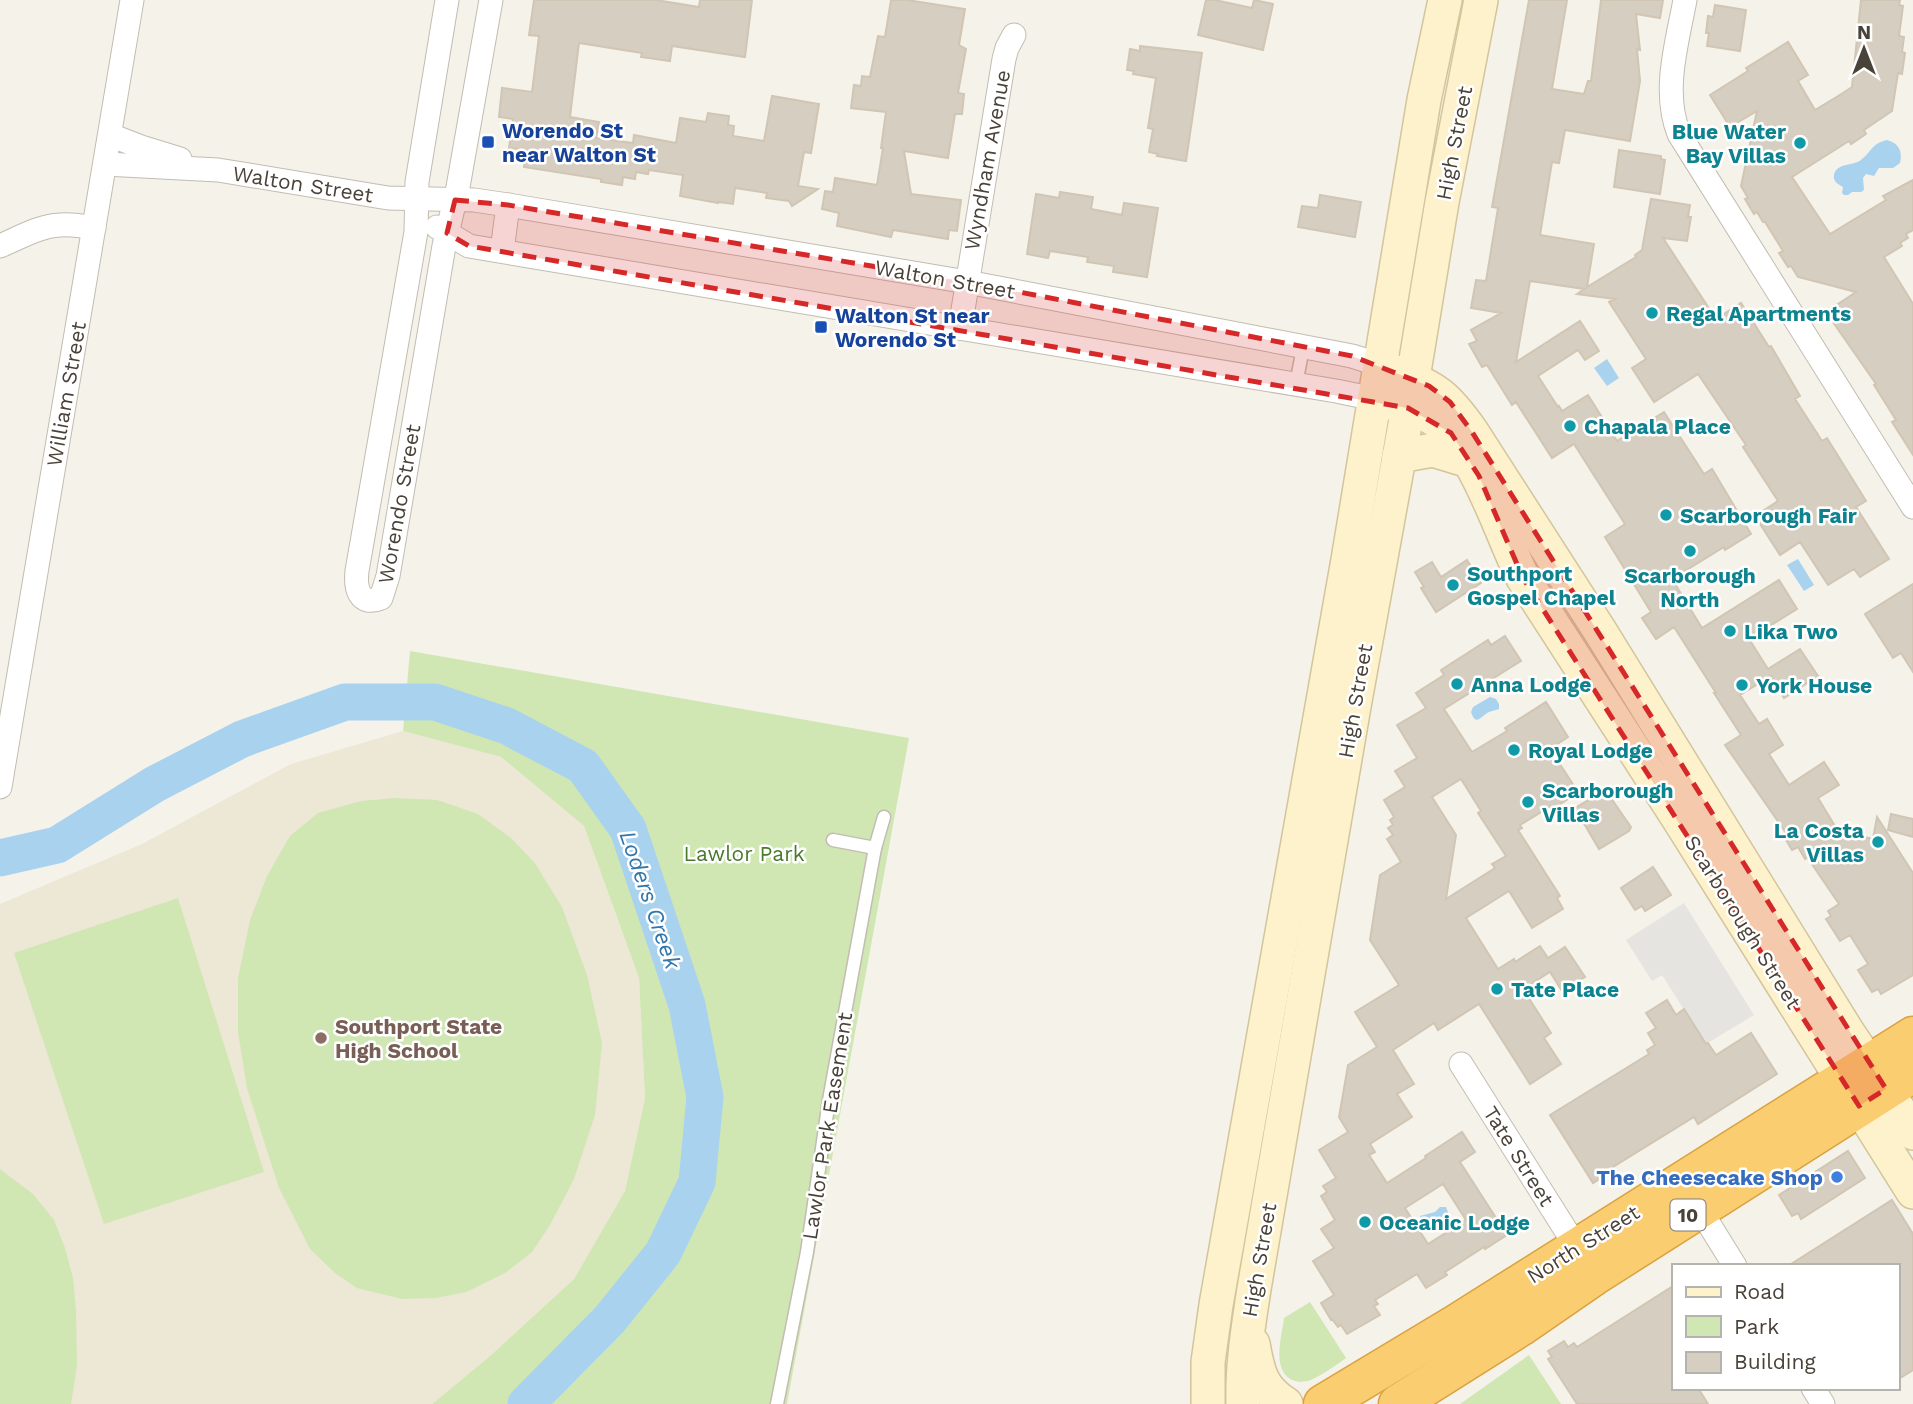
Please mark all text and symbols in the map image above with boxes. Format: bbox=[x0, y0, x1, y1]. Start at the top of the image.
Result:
north arrow bbox=[1829, 14, 1899, 84]
text: N bbox=[1857, 21, 1871, 44]
street label: Wyndham Avenue bbox=[959, 68, 1015, 252]
street label: High Street bbox=[1431, 84, 1477, 202]
place label: Worendo St near Walton St bbox=[502, 118, 656, 167]
place label: Blue Water Bay Villas bbox=[1672, 119, 1786, 168]
marker: Worendo St near Walton St bbox=[480, 134, 496, 150]
marker: Blue Water Bay Villas bbox=[1792, 135, 1808, 151]
street label: Walton Street bbox=[231, 161, 375, 207]
street label: Walton Street bbox=[873, 254, 1017, 304]
place label: Regal Apartments bbox=[1666, 301, 1851, 326]
place label: Walton St near Worendo St bbox=[835, 303, 990, 352]
marker: Regal Apartments bbox=[1644, 305, 1660, 321]
marker: Walton St near Worendo St bbox=[813, 319, 829, 335]
street label: William Street bbox=[41, 320, 91, 468]
place label: Chapala Place bbox=[1584, 414, 1731, 439]
marker: Chapala Place bbox=[1562, 418, 1578, 434]
street label: Worendo Street bbox=[373, 422, 425, 586]
place label: Scarborough Fair bbox=[1680, 503, 1857, 528]
marker: Scarborough Fair bbox=[1658, 507, 1674, 523]
marker: Scarborough North bbox=[1682, 543, 1698, 559]
place label: Southport Gospel Chapel bbox=[1467, 561, 1616, 610]
place label: Scarborough North bbox=[1624, 563, 1756, 612]
marker: Southport Gospel Chapel bbox=[1445, 577, 1461, 593]
place label: Lika Two bbox=[1744, 619, 1838, 644]
marker: Lika Two bbox=[1722, 623, 1738, 639]
street label: High Street bbox=[1333, 642, 1377, 760]
place label: Anna Lodge bbox=[1471, 672, 1591, 697]
place label: York House bbox=[1756, 673, 1872, 698]
marker: Anna Lodge bbox=[1449, 676, 1465, 692]
marker: York House bbox=[1734, 677, 1750, 693]
place label: Royal Lodge bbox=[1528, 738, 1653, 763]
marker: Royal Lodge bbox=[1506, 742, 1522, 758]
place label: Scarborough Villas bbox=[1542, 778, 1674, 827]
marker: Scarborough Villas bbox=[1520, 794, 1536, 810]
place label: La Costa Villas bbox=[1774, 818, 1865, 867]
water label: Loders Creek bbox=[614, 827, 687, 974]
street label: Scarborough Street bbox=[1679, 831, 1807, 1013]
marker: La Costa Villas bbox=[1870, 834, 1886, 850]
park label: Lawlor Park bbox=[683, 841, 805, 866]
place label: Tate Place bbox=[1511, 977, 1619, 1002]
marker: Tate Place bbox=[1489, 981, 1505, 997]
street label: Lawlor Park Easement bbox=[797, 1010, 857, 1242]
place label: Southport State High School bbox=[335, 1014, 502, 1063]
marker: Southport State High School bbox=[313, 1030, 329, 1046]
street label: Tate Street bbox=[1478, 1101, 1560, 1211]
place label: The Cheesecake Shop bbox=[1596, 1165, 1823, 1190]
marker: The Cheesecake Shop bbox=[1829, 1169, 1845, 1185]
street label: North Street bbox=[1522, 1199, 1644, 1289]
road number: 10 bbox=[1670, 1200, 1706, 1231]
street label: High Street bbox=[1237, 1201, 1281, 1319]
place label: Oceanic Lodge bbox=[1379, 1210, 1530, 1235]
marker: Oceanic Lodge bbox=[1357, 1214, 1373, 1230]
legend bbox=[1672, 1264, 1899, 1390]
text: Road bbox=[1734, 1279, 1785, 1304]
text: Park bbox=[1734, 1314, 1779, 1339]
text: Building bbox=[1734, 1349, 1816, 1374]

